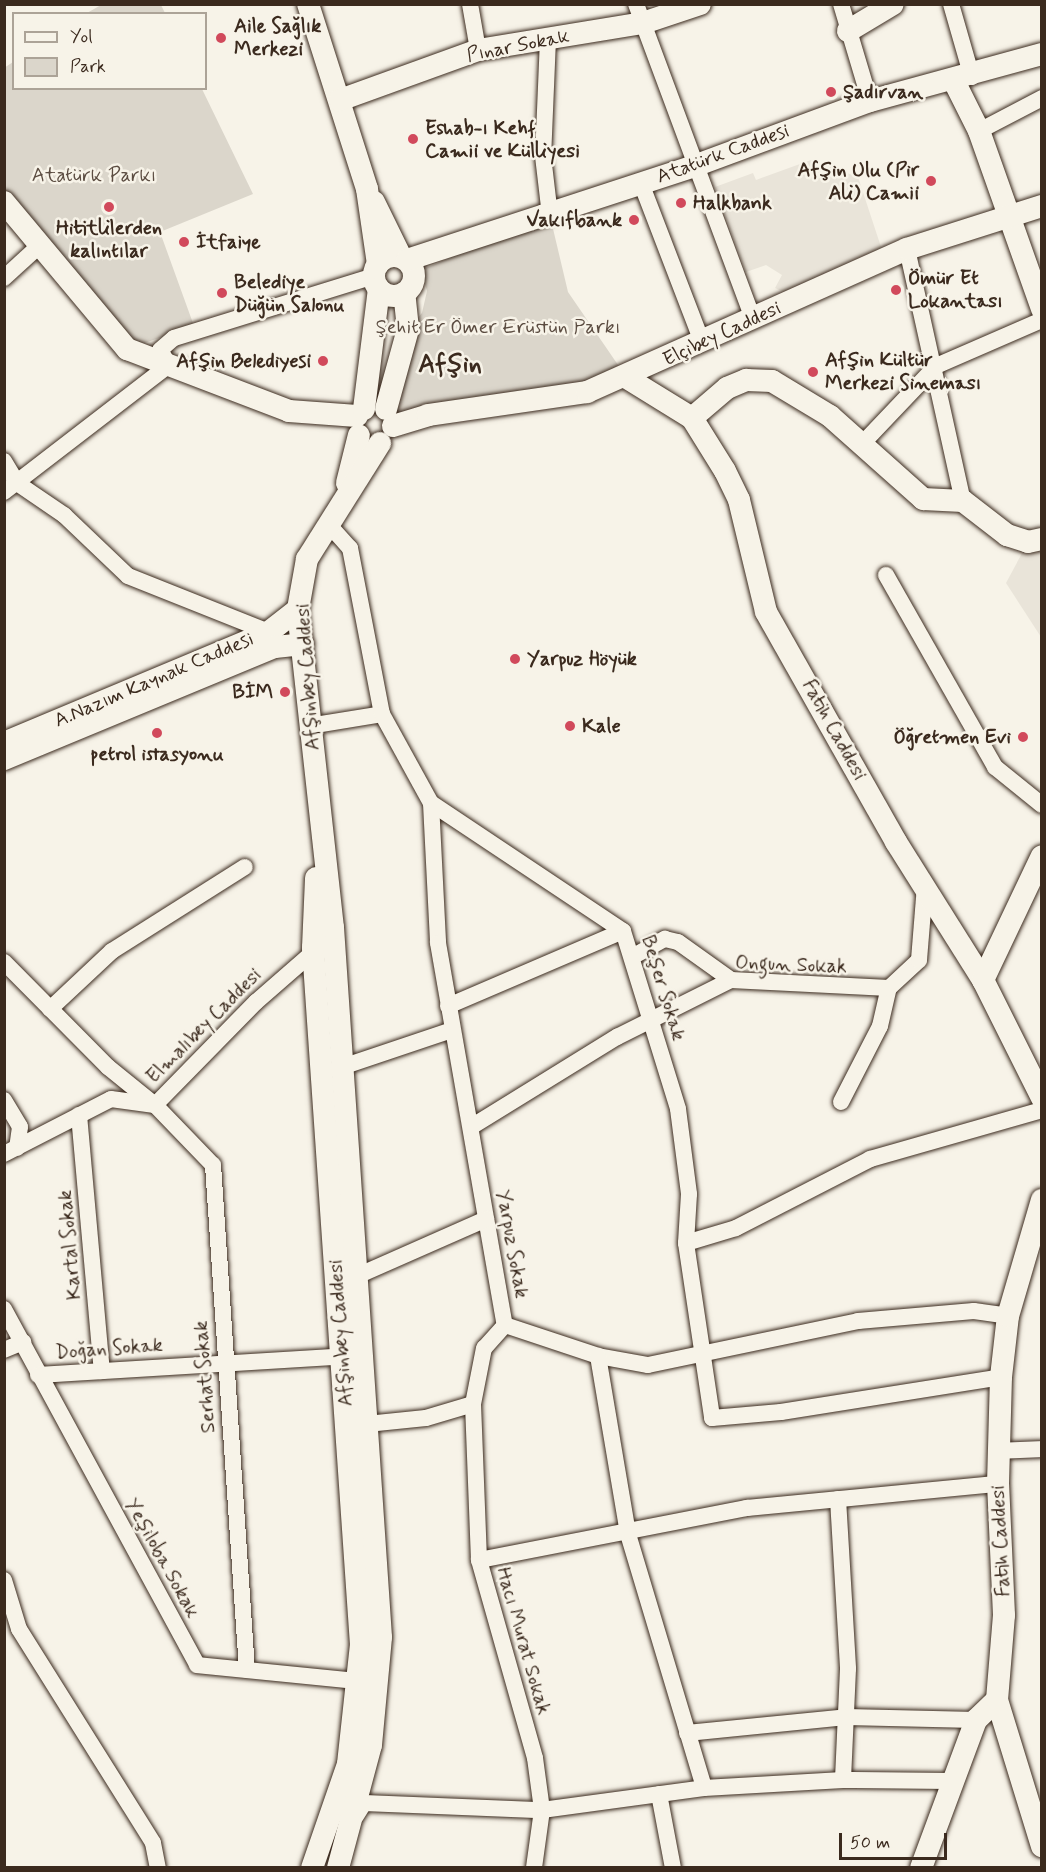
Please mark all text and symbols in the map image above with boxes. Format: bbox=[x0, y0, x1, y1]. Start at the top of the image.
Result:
legend bbox=[12, 12, 207, 90]
place label: Aile Sağlık Merkezi bbox=[234, 14, 322, 61]
street label: Pınar Sokak bbox=[466, 24, 570, 68]
text: Yol bbox=[70, 25, 93, 49]
marker: Aile Sağlık Merkezi bbox=[212, 29, 230, 47]
text: Park bbox=[70, 55, 106, 79]
place label: Şadırvan bbox=[843, 80, 923, 104]
marker: Şadırvan bbox=[824, 85, 838, 99]
place label: Eshab-ı Kehf Camii ve Külliyesi bbox=[425, 116, 580, 163]
street label: Atatürk Caddesi bbox=[651, 118, 795, 190]
marker: Eshab-ı Kehf Camii ve Külliyesi bbox=[406, 132, 420, 146]
place label: Afşin Ulu (Pir Ali) Camii bbox=[802, 158, 919, 205]
park label: Atatürk Parkı bbox=[34, 163, 154, 187]
marker: Afşin Ulu (Pir Ali) Camii bbox=[924, 174, 938, 188]
place label: Halkbank bbox=[693, 191, 772, 215]
marker: Halkbank bbox=[674, 196, 688, 210]
marker: Hititlilerden kalıntılar bbox=[102, 200, 116, 214]
place label: Vakıfbank bbox=[526, 208, 622, 232]
marker: Vakıfbank bbox=[627, 213, 641, 227]
place label: Hititlilerden kalıntılar bbox=[56, 216, 162, 263]
place label: İtfaiye bbox=[196, 230, 261, 254]
marker: İtfaiye bbox=[177, 235, 191, 249]
place label: Ömür Et Lokantası bbox=[908, 266, 1003, 313]
place label: Belediye Düğün Salonu bbox=[234, 270, 351, 317]
marker: Ömür Et Lokantası bbox=[889, 283, 903, 297]
marker: Belediye Düğün Salonu bbox=[215, 286, 229, 300]
street label: Elçibey Caddesi bbox=[657, 295, 787, 373]
park label: Şehit Er Ömer Erüstün Parkı bbox=[379, 315, 617, 339]
place label: Afşin Kültür Merkezi Sineması bbox=[825, 348, 983, 395]
place label: Afşin Belediyesi bbox=[172, 349, 311, 373]
district label: Afşin bbox=[418, 350, 482, 382]
marker: Afşin Belediyesi bbox=[316, 354, 330, 368]
marker: Afşin Kültür Merkezi Sineması bbox=[806, 365, 820, 379]
street label: Afşinbey Caddesi bbox=[291, 601, 325, 753]
street label: A.Nazım Kaynak Caddesi bbox=[47, 626, 261, 734]
place label: Yarpuz Höyük bbox=[527, 647, 639, 671]
marker: Yarpuz Höyük bbox=[508, 652, 522, 666]
street label: Fatih Caddesi bbox=[795, 674, 873, 786]
place label: BİM bbox=[232, 680, 273, 704]
marker: BİM bbox=[278, 685, 292, 699]
place label: Kale bbox=[582, 714, 621, 738]
marker: Kale bbox=[563, 719, 577, 733]
place label: Öğretmen Evi bbox=[894, 725, 1011, 749]
marker: petrol istasyonu bbox=[150, 726, 164, 740]
marker: Öğretmen Evi bbox=[1016, 730, 1030, 744]
place label: petrol istasyonu bbox=[90, 742, 224, 766]
street label: Beşer Sokak bbox=[636, 932, 690, 1044]
street label: Ongun Sokak bbox=[735, 951, 847, 979]
street label: Elmalıbey Caddesi bbox=[140, 962, 268, 1090]
street label: Yarpuz Sokak bbox=[490, 1187, 534, 1301]
street label: Kartal Sokak bbox=[53, 1188, 87, 1302]
street label: Afşinbey Caddesi bbox=[324, 1257, 358, 1409]
street label: Serhat Sokak bbox=[189, 1319, 221, 1435]
street label: Doğan Sokak bbox=[55, 1333, 163, 1365]
street label: Fatih Caddesi bbox=[986, 1483, 1016, 1599]
street label: Yeşiloba Sokak bbox=[119, 1494, 205, 1622]
street label: Hacı Murat Sokak bbox=[490, 1564, 556, 1718]
scale bar bbox=[842, 1821, 950, 1859]
text: 50 m bbox=[850, 1831, 890, 1855]

